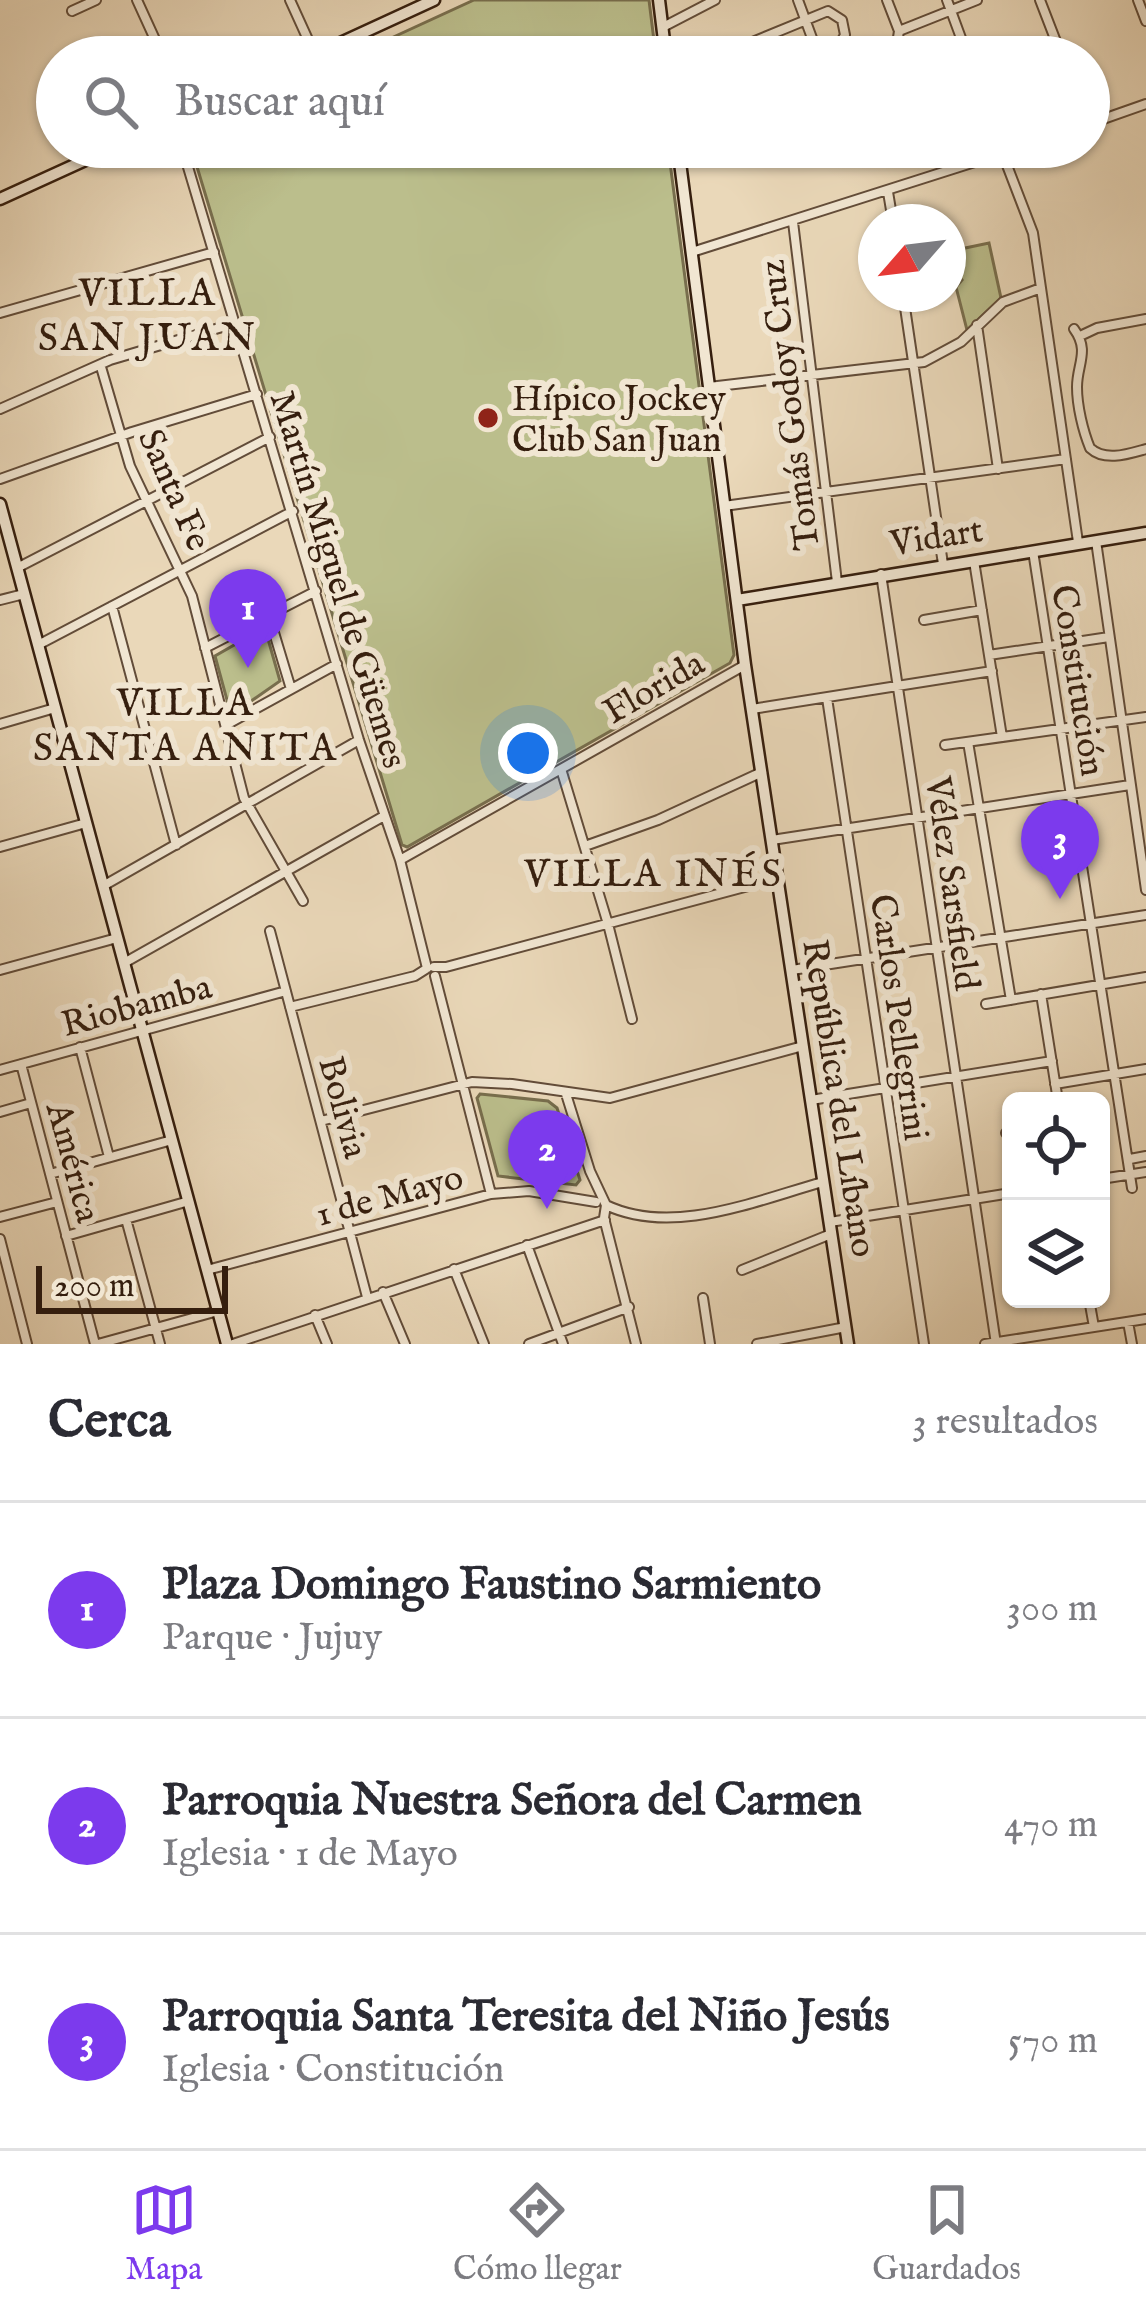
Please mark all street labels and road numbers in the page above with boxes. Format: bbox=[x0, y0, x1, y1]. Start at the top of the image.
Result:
street label: Tomás Godoy Cruz bbox=[750, 257, 832, 553]
street label: Martín Miguel de Güemes bbox=[258, 386, 416, 774]
street label: Santa Fe bbox=[126, 422, 220, 558]
street label: Vidart bbox=[886, 508, 986, 568]
street label: Constitución bbox=[1039, 581, 1115, 779]
street label: Florida bbox=[596, 641, 714, 736]
street label: Vélez Sarsfield bbox=[913, 773, 989, 994]
street label: Carlos Pellegrini bbox=[858, 891, 938, 1144]
street label: República del Líbano bbox=[790, 936, 886, 1261]
street label: Riobamba bbox=[57, 965, 217, 1049]
street label: Bolivia bbox=[306, 1052, 378, 1164]
street label: América bbox=[34, 1097, 110, 1228]
street label: 1 de Mayo bbox=[311, 1155, 468, 1239]

